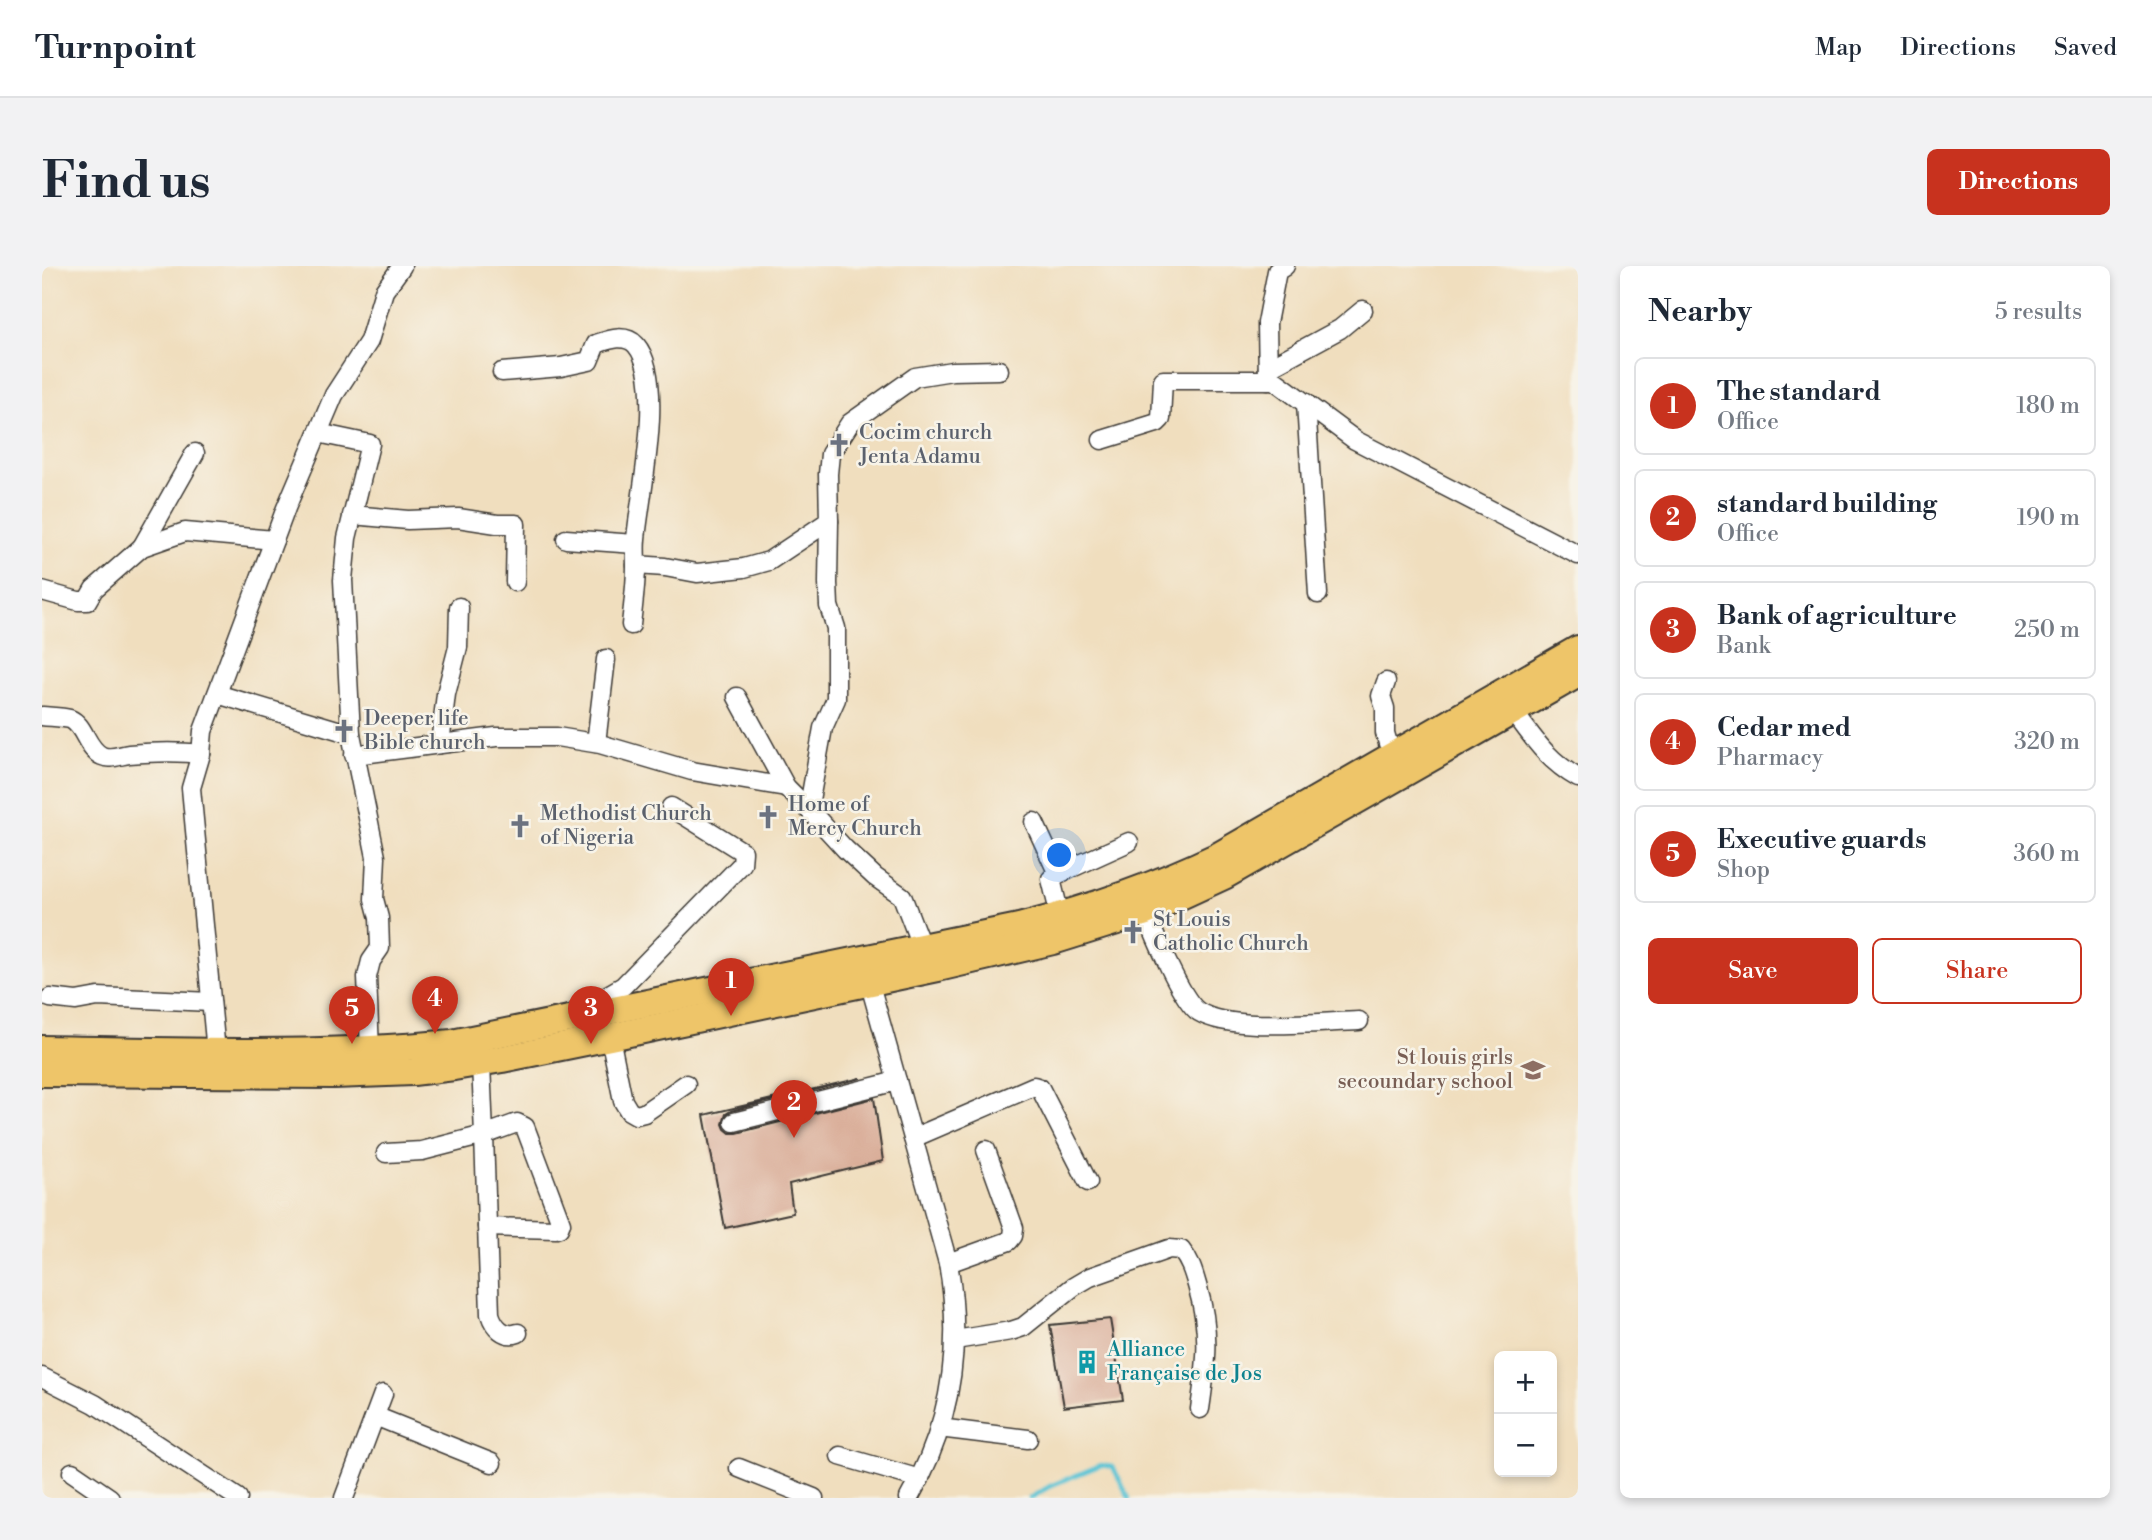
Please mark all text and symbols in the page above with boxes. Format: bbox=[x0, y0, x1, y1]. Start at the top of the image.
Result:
text: Turnpoint bbox=[35, 28, 196, 69]
text: Map bbox=[1815, 33, 1862, 63]
text: Directions bbox=[1900, 33, 2016, 63]
text: Saved bbox=[2054, 33, 2117, 63]
button: Directions bbox=[1927, 149, 2110, 215]
text: Find us bbox=[42, 152, 211, 213]
text: Nearby bbox=[1648, 293, 1752, 331]
text: 5 results bbox=[1995, 298, 2082, 326]
text: The standard bbox=[1717, 376, 1881, 408]
text: 1 bbox=[1667, 392, 1679, 420]
text: 180 m bbox=[2016, 392, 2080, 420]
text: Office bbox=[1717, 408, 1779, 436]
place label: Cocim church Jenta Adamu bbox=[858, 420, 993, 470]
church icon: Cocim church Jenta Adamu bbox=[825, 431, 853, 459]
text: standard building bbox=[1717, 488, 1937, 520]
text: 2 bbox=[1666, 504, 1680, 532]
text: 190 m bbox=[2017, 504, 2080, 532]
text: Office bbox=[1717, 520, 1779, 548]
text: Bank of agriculture bbox=[1717, 600, 1957, 632]
text: 3 bbox=[1666, 616, 1680, 644]
text: 250 m bbox=[2014, 616, 2080, 644]
text: Bank bbox=[1717, 632, 1771, 660]
place label: Deeper life Bible church bbox=[363, 706, 486, 756]
text: Cedar med bbox=[1717, 712, 1851, 744]
church icon: Deeper life Bible church bbox=[330, 717, 358, 745]
text: 4 bbox=[1665, 728, 1681, 756]
text: 320 m bbox=[2014, 728, 2080, 756]
text: Pharmacy bbox=[1717, 744, 1823, 772]
place label: Home of Mercy Church bbox=[788, 792, 922, 842]
place label: Methodist Church of Nigeria bbox=[540, 801, 712, 851]
church icon: Home of Mercy Church bbox=[754, 803, 782, 831]
church icon: Methodist Church of Nigeria bbox=[506, 812, 534, 840]
text: Executive guards bbox=[1717, 824, 1926, 856]
your location bbox=[1042, 838, 1076, 872]
text: 5 bbox=[1666, 840, 1680, 868]
text: 360 m bbox=[2013, 840, 2080, 868]
text: Shop bbox=[1717, 856, 1770, 884]
place label: St Louis Catholic Church bbox=[1153, 907, 1309, 957]
church icon: St Louis Catholic Church bbox=[1119, 918, 1147, 946]
button: Save bbox=[1648, 938, 1858, 1004]
button: Share bbox=[1872, 938, 2082, 1004]
pin: 1 bbox=[708, 958, 754, 1016]
pin: 4 bbox=[412, 976, 458, 1034]
pin: 5 bbox=[329, 986, 375, 1044]
pin: 3 bbox=[568, 986, 614, 1044]
place label: St louis girls secoundary school bbox=[1337, 1045, 1513, 1095]
school or university icon: St louis girls secoundary school bbox=[1519, 1056, 1547, 1084]
pin: 2 bbox=[771, 1080, 817, 1138]
place label: Alliance Française de Jos bbox=[1106, 1337, 1262, 1387]
building icon: Alliance Française de Jos bbox=[1073, 1348, 1101, 1376]
map controls bbox=[1494, 1351, 1557, 1477]
button: + bbox=[1494, 1351, 1557, 1414]
button: − bbox=[1494, 1414, 1557, 1477]

